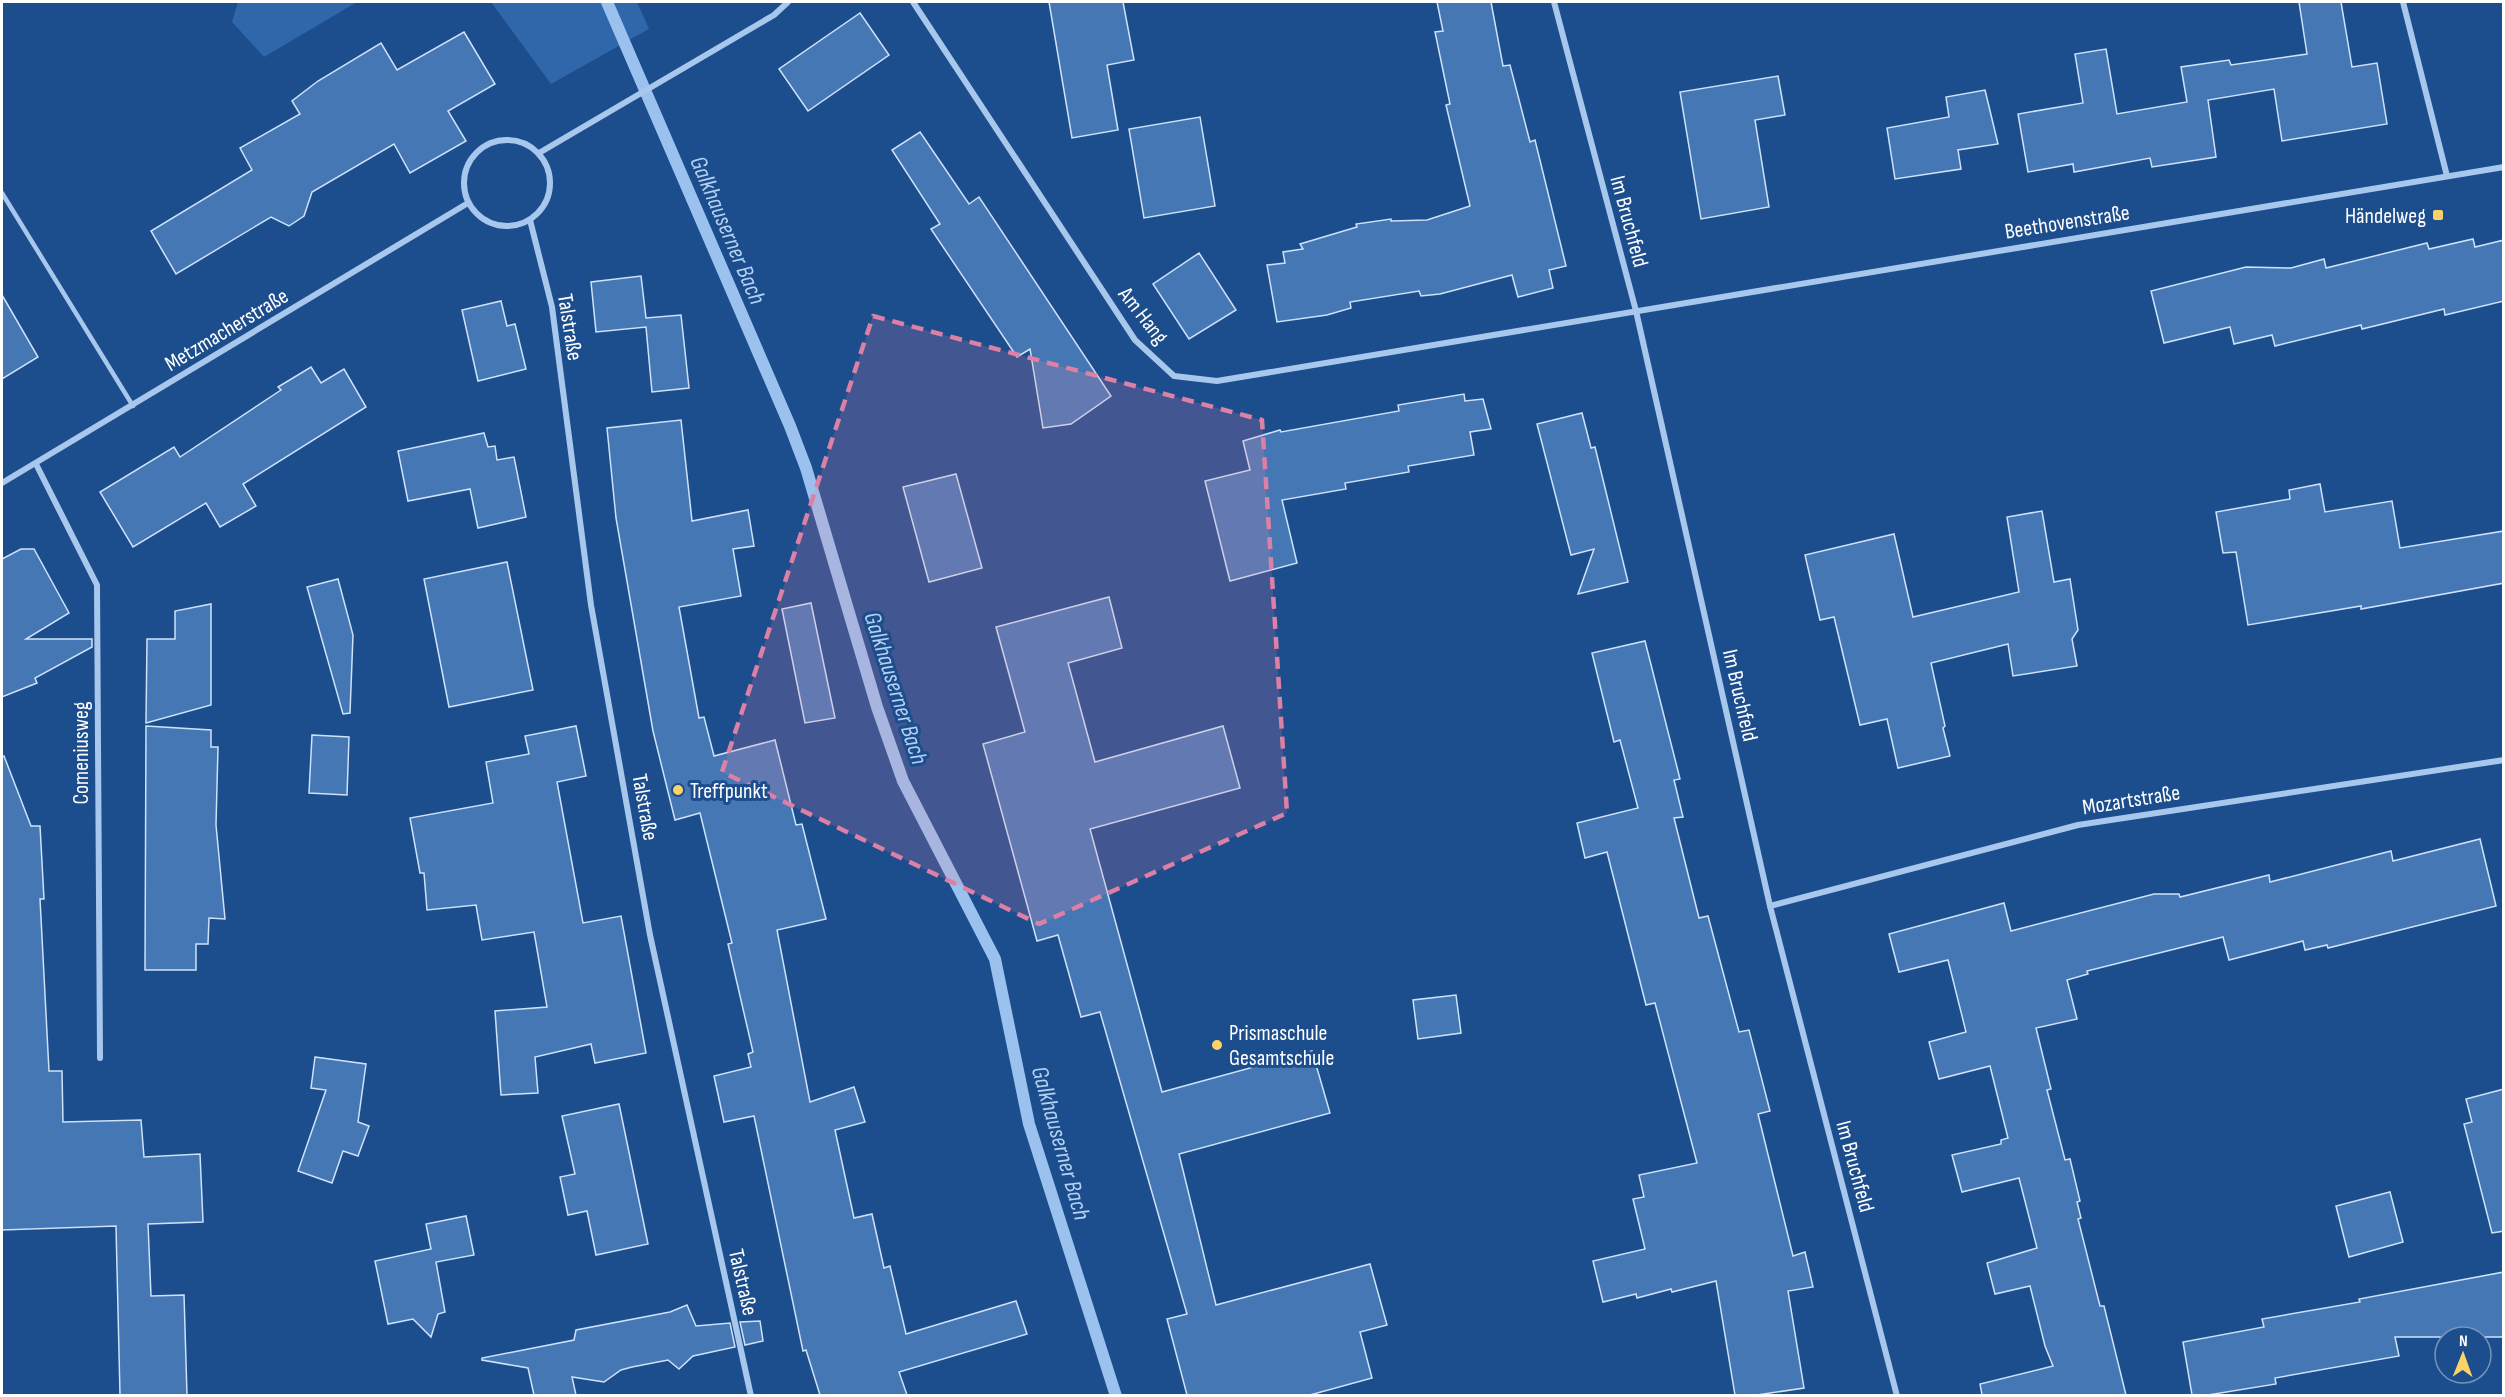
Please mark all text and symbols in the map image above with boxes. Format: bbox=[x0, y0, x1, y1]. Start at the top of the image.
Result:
water label: Galkhauserner Bach bbox=[683, 152, 772, 309]
street label: Im Bruchfeld bbox=[1603, 173, 1654, 270]
street label: Beethovenstraße bbox=[2003, 199, 2132, 246]
place label: Händelweg bbox=[2345, 203, 2426, 230]
marker: Händelweg bbox=[2431, 208, 2445, 222]
street label: Am Hang bbox=[1111, 281, 1174, 350]
street label: Metzmacherstraße bbox=[160, 283, 293, 378]
street label: Talstraße bbox=[551, 292, 588, 363]
water label: Galkhauserner Bach bbox=[857, 608, 934, 768]
street label: Im Bruchfeld bbox=[1716, 647, 1763, 744]
street label: Comeniusweg bbox=[68, 701, 95, 805]
street label: Talstraße bbox=[625, 772, 664, 843]
place label: Treffpunkt bbox=[690, 778, 768, 805]
street label: Mozartstraße bbox=[2080, 779, 2182, 822]
marker: Treffpunkt bbox=[671, 783, 685, 797]
place label: Prismaschule Gesamtschule bbox=[1229, 1020, 1334, 1072]
marker: Prismaschule Gesamtschule bbox=[1210, 1038, 1224, 1052]
water label: Galkhauserner Bach bbox=[1025, 1063, 1096, 1223]
street label: Im Bruchfeld bbox=[1829, 1118, 1880, 1215]
street label: Talstraße bbox=[722, 1247, 763, 1318]
north arrow bbox=[2433, 1325, 2493, 1385]
text: N bbox=[2459, 1332, 2468, 1351]

